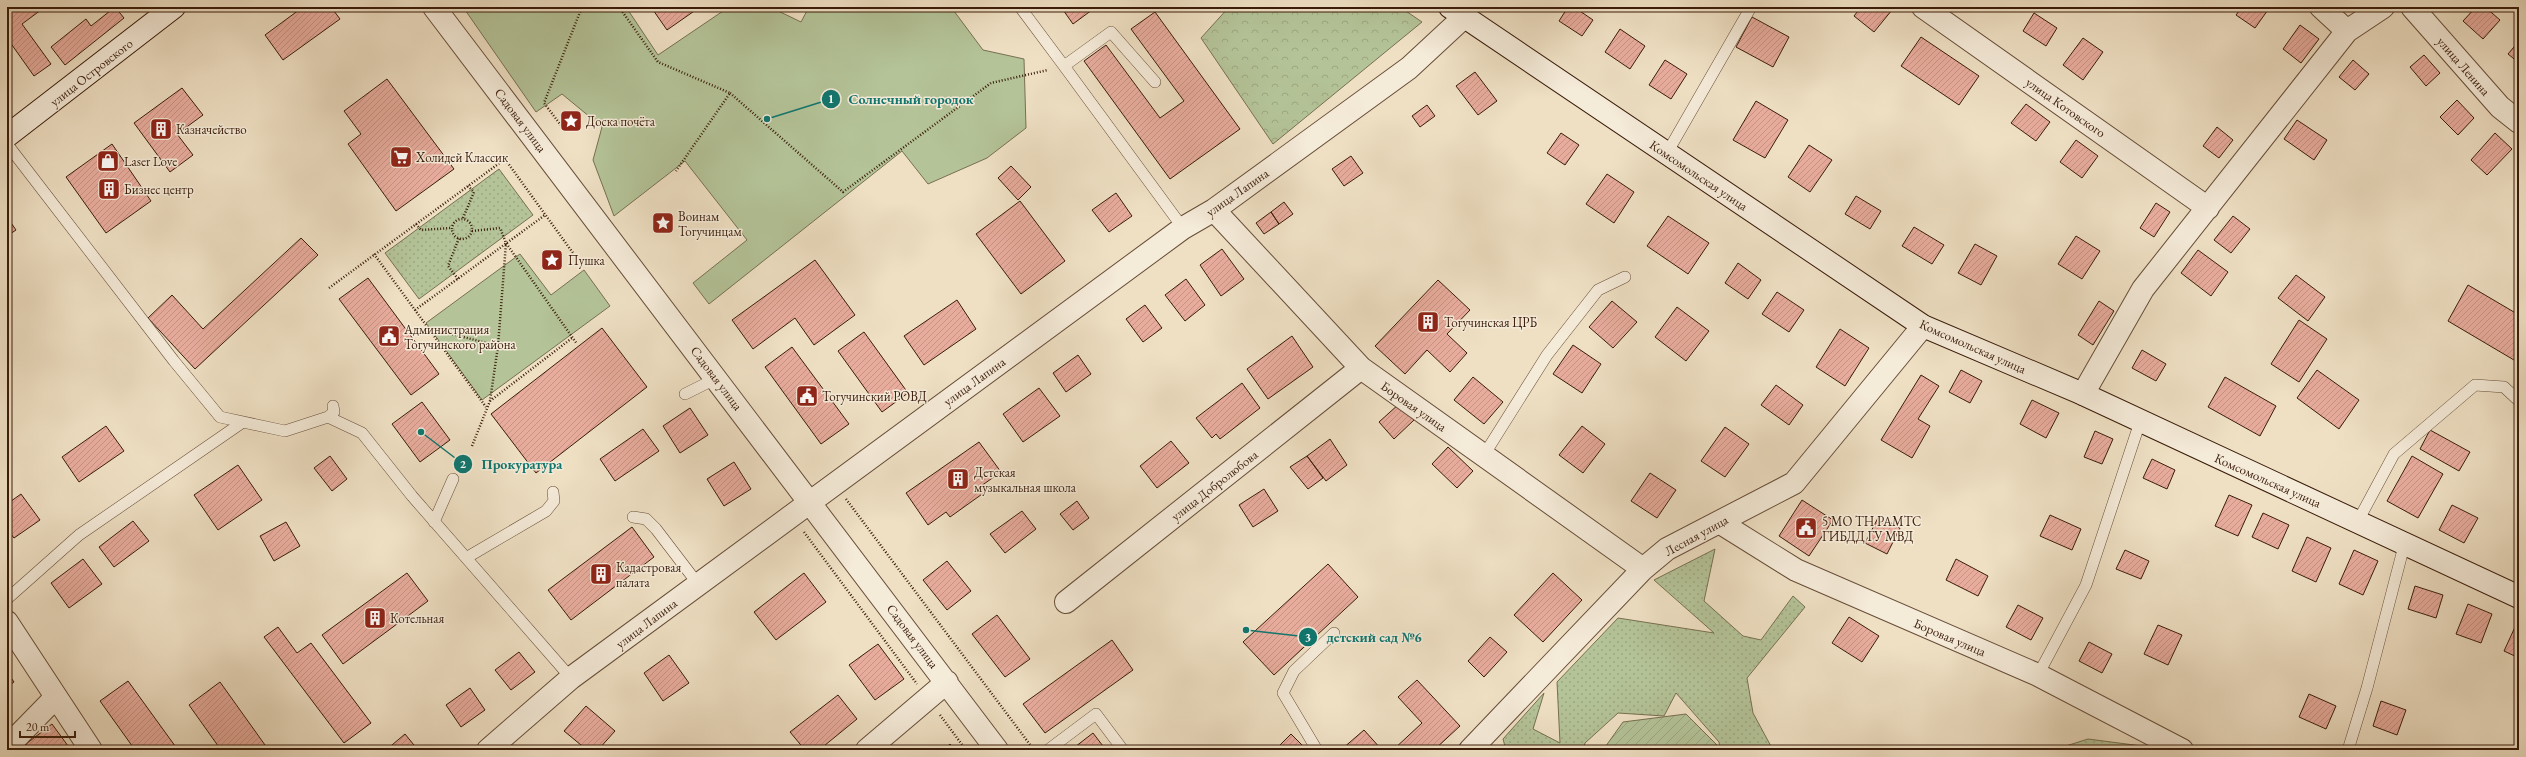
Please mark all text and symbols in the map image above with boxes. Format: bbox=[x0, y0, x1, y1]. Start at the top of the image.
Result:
street label: улица Ленина bbox=[2433, 33, 2494, 100]
street label: улица Островского bbox=[46, 35, 136, 110]
street label: улица Котовского bbox=[2023, 74, 2109, 141]
street label: Садовая улица bbox=[491, 85, 551, 157]
callout: Солнечный городок bbox=[821, 86, 982, 112]
text: Солнечный городок bbox=[849, 90, 974, 108]
text: 1 bbox=[828, 91, 834, 107]
place icon: Доска почёта bbox=[558, 108, 584, 134]
place label: Доска почёта bbox=[586, 113, 656, 130]
building icon: Казначейство bbox=[148, 116, 174, 142]
place label: Казначейство bbox=[176, 121, 247, 138]
street label: Комсомольская улица bbox=[1646, 136, 1752, 215]
supermarket icon: Холидей Классик bbox=[388, 144, 414, 170]
shop icon: Laser Love bbox=[95, 148, 121, 174]
place label: Холидей Классик bbox=[415, 149, 509, 166]
place label: Laser Love bbox=[124, 153, 177, 170]
street label: улица Лапина bbox=[1203, 164, 1273, 220]
building icon: Бизнес центр bbox=[96, 176, 122, 202]
place label: Бизнес центр bbox=[124, 181, 194, 198]
place label: Воинам Тогучинцам bbox=[678, 208, 742, 240]
place icon: Воинам Тогучинцам bbox=[650, 210, 676, 236]
place icon: Пушка bbox=[539, 247, 565, 273]
place label: Пушка bbox=[568, 252, 605, 269]
building icon: Тогучинская ЦРБ bbox=[1415, 309, 1441, 335]
place label: Тогучинская ЦРБ bbox=[1444, 314, 1538, 331]
street label: Комсомольская улица bbox=[1917, 315, 2029, 378]
place label: Администрация Тогучинского района bbox=[403, 321, 516, 353]
public building icon: Администрация Тогучинского района bbox=[376, 323, 402, 349]
street label: Садовая улица bbox=[687, 343, 747, 415]
street label: улица Лапина bbox=[940, 353, 1009, 410]
street label: Боровая улица bbox=[1377, 377, 1451, 436]
public building icon: Тогучинский РОВД bbox=[794, 383, 820, 409]
place label: Тогучинский РОВД bbox=[822, 388, 927, 405]
street label: улица Добролюбова bbox=[1167, 446, 1262, 525]
street label: Комсомольская улица bbox=[2212, 449, 2324, 512]
callout: Прокуратура bbox=[453, 451, 570, 477]
text: Прокуратура bbox=[482, 455, 563, 473]
text: 2 bbox=[460, 456, 467, 472]
place label: Детская музыкальная школа bbox=[974, 464, 1077, 496]
building icon: Детская музыкальная школа bbox=[945, 466, 971, 492]
street label: Лесная улица bbox=[1662, 511, 1732, 560]
place label: 5 МО ТН РАМТС ГИБДД ГУ МВД bbox=[1822, 513, 1921, 545]
public building icon: 5 МО ТН РАМТС ГИБДД ГУ МВД bbox=[1793, 515, 1819, 541]
place label: Кадастровая палата bbox=[616, 559, 681, 591]
building icon: Кадастровая палата bbox=[588, 561, 614, 587]
street label: улица Лапина bbox=[612, 594, 681, 652]
street label: Садовая улица bbox=[883, 601, 943, 673]
building icon: Котельная bbox=[362, 605, 388, 631]
place label: Котельная bbox=[390, 610, 444, 627]
street label: Боровая улица bbox=[1911, 615, 1989, 661]
callout: детский сад №6 bbox=[1298, 624, 1429, 650]
text: детский сад №6 bbox=[1326, 628, 1422, 646]
text: 3 bbox=[1305, 629, 1311, 645]
scale bar bbox=[20, 713, 75, 739]
text: 20 m bbox=[26, 719, 50, 735]

